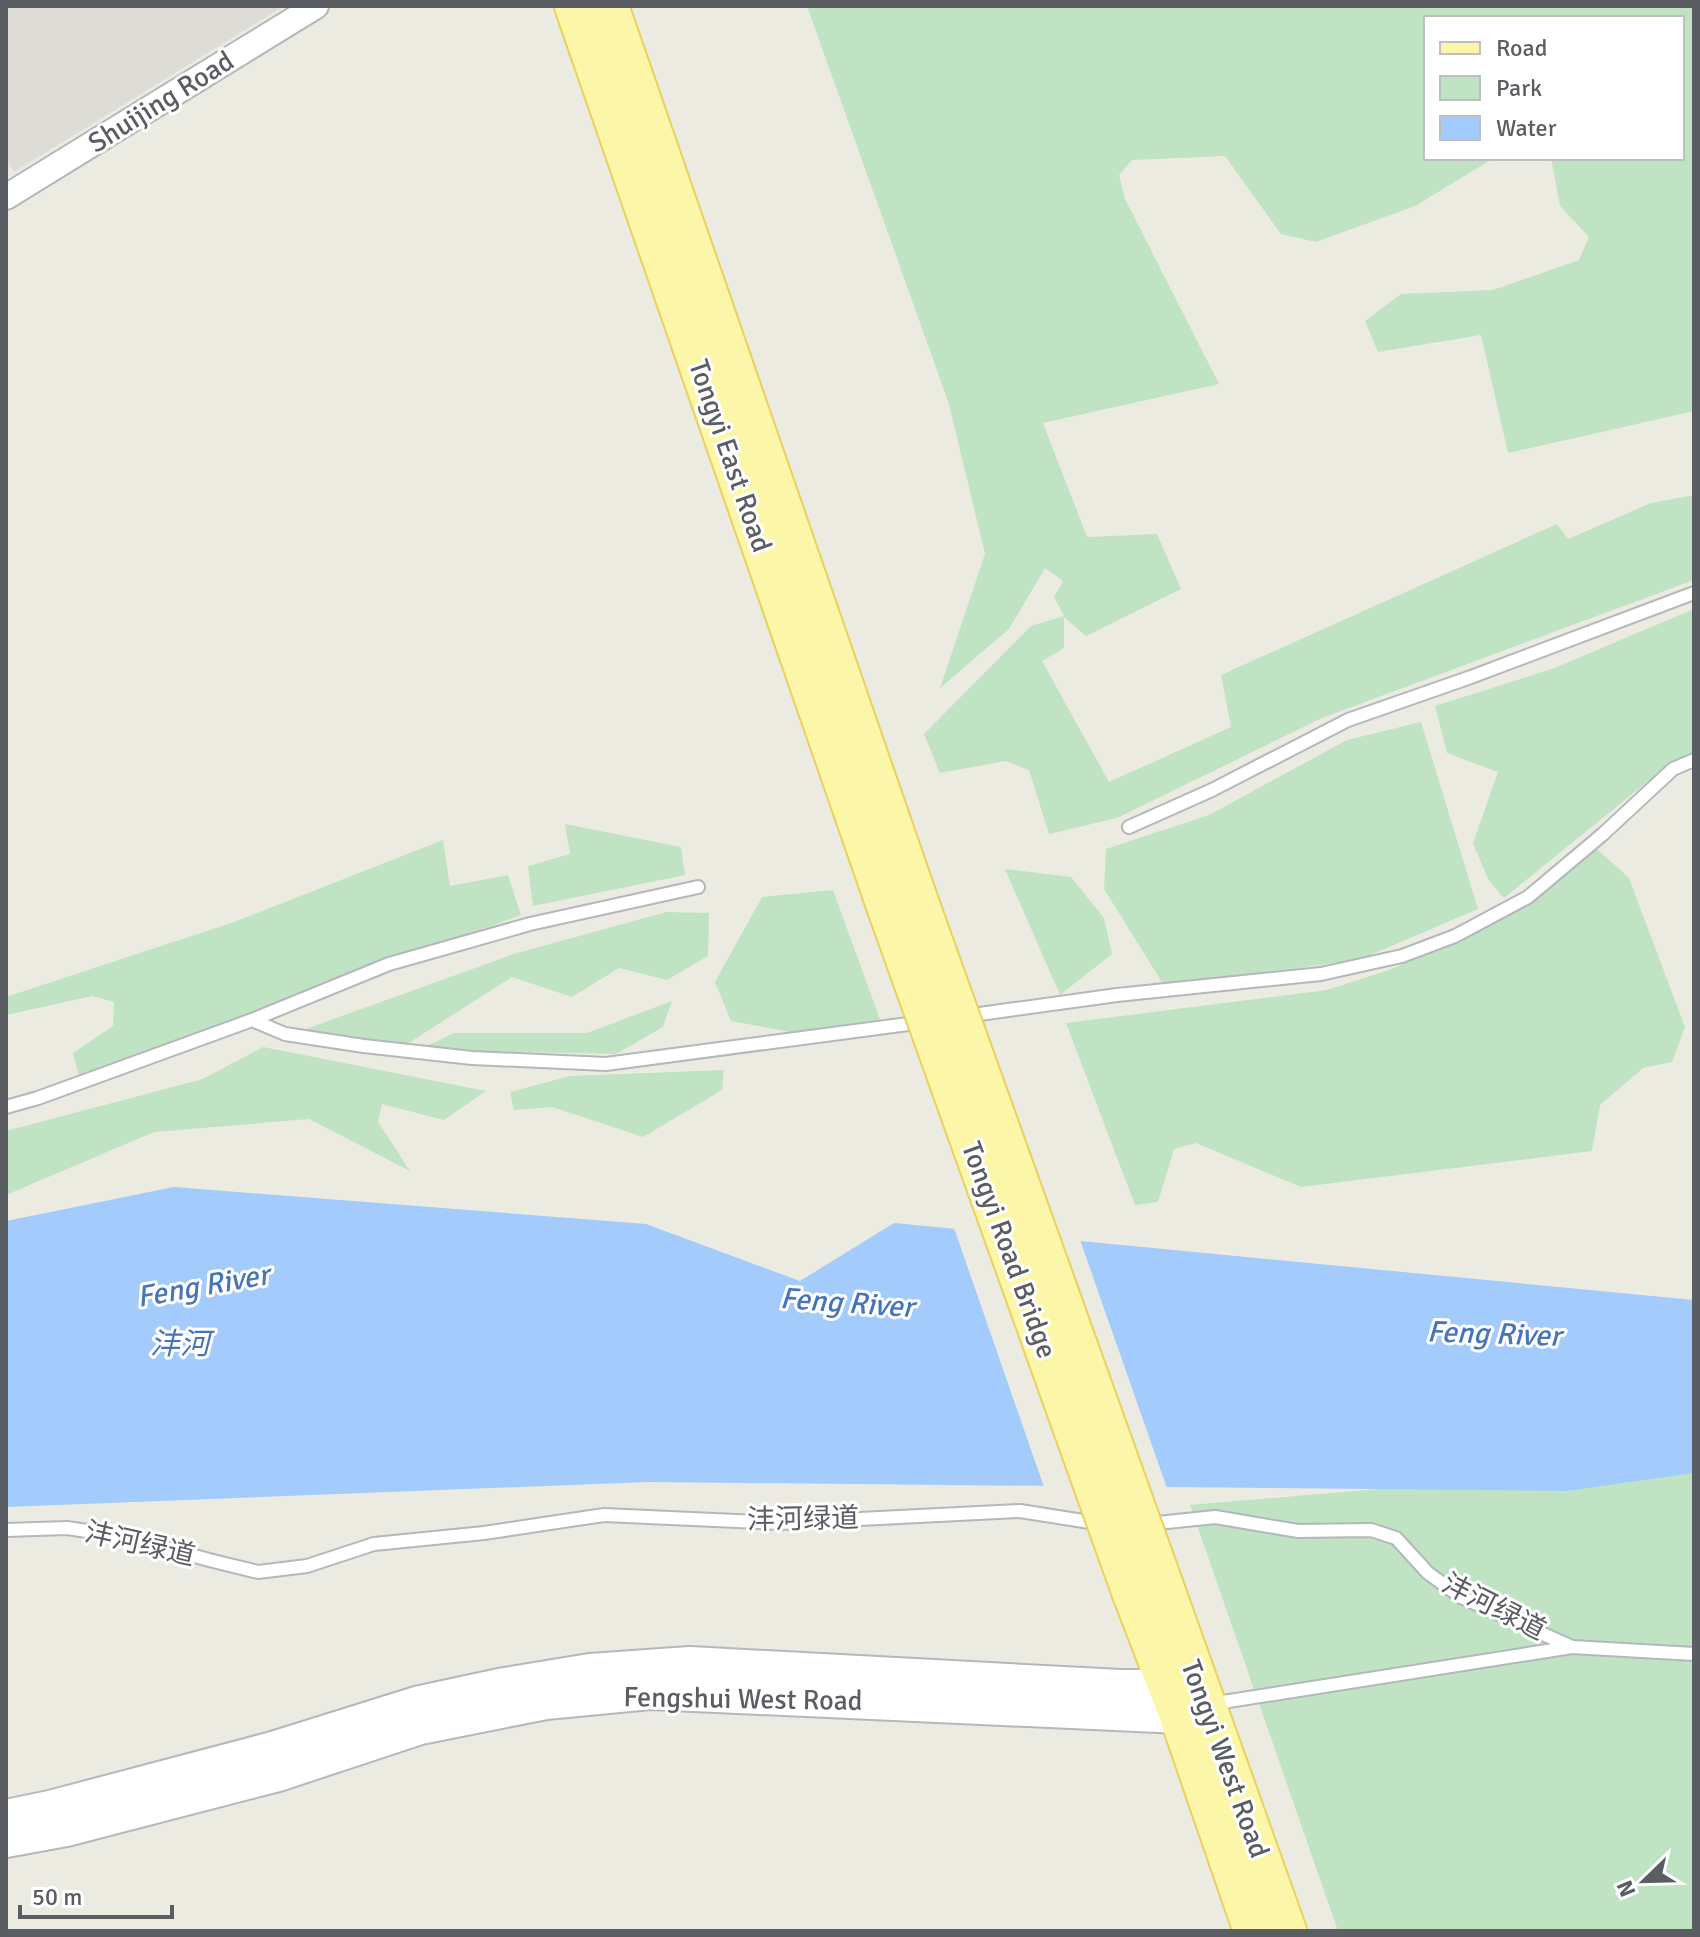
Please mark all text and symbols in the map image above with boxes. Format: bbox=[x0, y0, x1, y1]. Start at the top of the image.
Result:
legend bbox=[1424, 16, 1684, 160]
text: Road bbox=[1496, 33, 1547, 63]
street label: Shuijing Road bbox=[82, 44, 240, 160]
text: Park bbox=[1496, 73, 1542, 103]
text: Water bbox=[1496, 113, 1557, 143]
street label: Tongyi East Road bbox=[681, 355, 779, 557]
street label: Tongyi Road Bridge bbox=[954, 1137, 1064, 1363]
water label: Feng River bbox=[134, 1255, 276, 1316]
water label: Feng River bbox=[779, 1280, 919, 1326]
water label: Feng River bbox=[1427, 1313, 1565, 1355]
water label: 沣河 bbox=[150, 1326, 215, 1363]
street label: 沣河绿道 bbox=[747, 1501, 859, 1537]
street label: 沣河绿道 bbox=[82, 1515, 198, 1573]
street label: 沣河绿道 bbox=[1436, 1566, 1552, 1648]
street label: Tongyi West Road bbox=[1173, 1655, 1277, 1863]
street label: Fengshui West Road bbox=[623, 1680, 863, 1718]
north arrow bbox=[1604, 1841, 1684, 1921]
scale bar bbox=[20, 1869, 172, 1919]
text: N bbox=[1611, 1876, 1641, 1901]
text: 50 m bbox=[32, 1882, 82, 1912]

